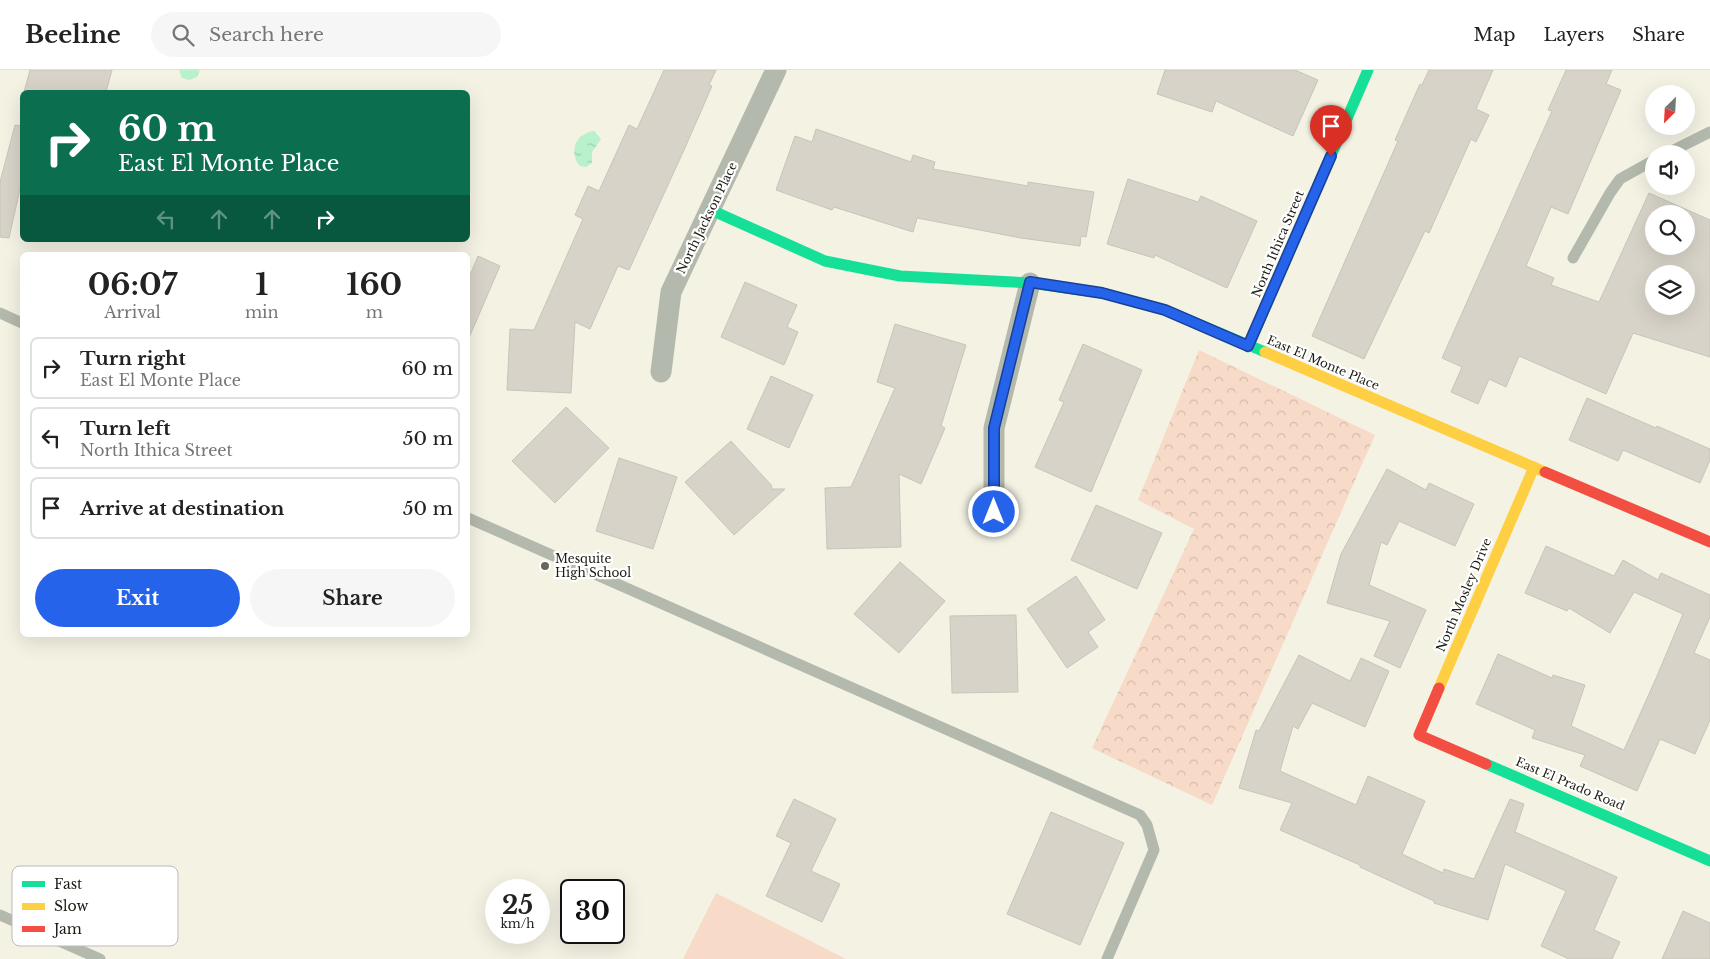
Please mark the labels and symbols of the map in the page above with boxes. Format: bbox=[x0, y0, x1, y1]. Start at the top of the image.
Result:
north arrow bbox=[1645, 85, 1695, 135]
pin bbox=[1310, 105, 1352, 156]
street label: North Jackson Place bbox=[673, 159, 740, 276]
street label: North Ithica Street bbox=[1248, 188, 1307, 299]
street label: East El Monte Place bbox=[1265, 332, 1382, 393]
position arrow bbox=[967, 485, 1019, 537]
street label: North Mosley Drive bbox=[1433, 536, 1494, 654]
place label: Mesquite High School bbox=[555, 551, 631, 580]
marker: Mesquite High School bbox=[539, 560, 551, 572]
street label: East El Prado Road bbox=[1514, 754, 1627, 813]
legend bbox=[12, 866, 178, 946]
text: Fast bbox=[54, 875, 83, 893]
speed limit sign: 30 bbox=[560, 879, 625, 944]
text: Slow bbox=[54, 897, 88, 915]
text: Jam bbox=[52, 920, 82, 938]

